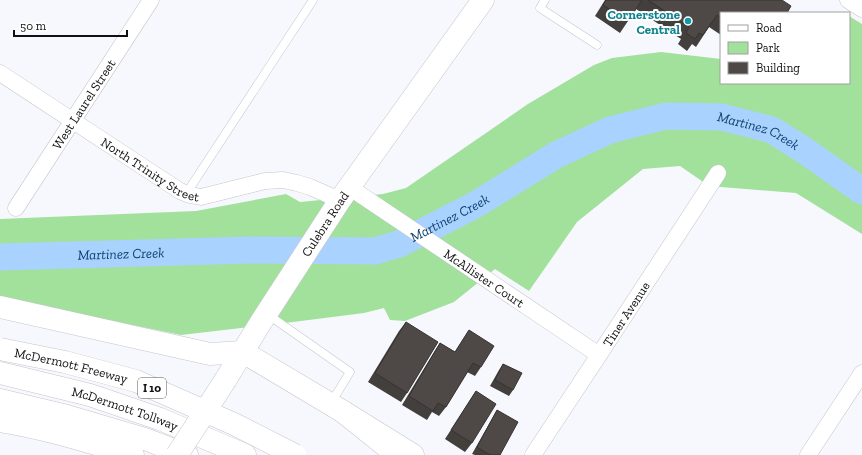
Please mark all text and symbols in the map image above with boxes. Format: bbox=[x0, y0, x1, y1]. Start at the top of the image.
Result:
place label: Cornerstone Central bbox=[607, 7, 681, 37]
scale bar bbox=[14, 12, 127, 38]
legend bbox=[720, 12, 850, 84]
marker: Cornerstone Central bbox=[683, 16, 693, 26]
text: 50 m bbox=[20, 19, 47, 33]
text: Road bbox=[756, 21, 782, 35]
text: Park bbox=[756, 41, 781, 55]
street label: West Laurel Street bbox=[49, 56, 119, 152]
text: Building bbox=[756, 61, 800, 75]
water label: Martinez Creek bbox=[715, 108, 802, 154]
street label: North Trinity Street bbox=[98, 134, 201, 205]
street label: Culebra Road bbox=[298, 188, 352, 259]
water label: Martinez Creek bbox=[407, 190, 492, 246]
water label: Martinez Creek bbox=[77, 244, 165, 264]
street label: McAllister Court bbox=[441, 246, 527, 311]
street label: Tiner Avenue bbox=[600, 279, 653, 349]
street label: McDermott Freeway bbox=[13, 345, 130, 387]
road number: I 10 bbox=[138, 378, 166, 398]
street label: McDermott Tollway bbox=[70, 384, 181, 434]

